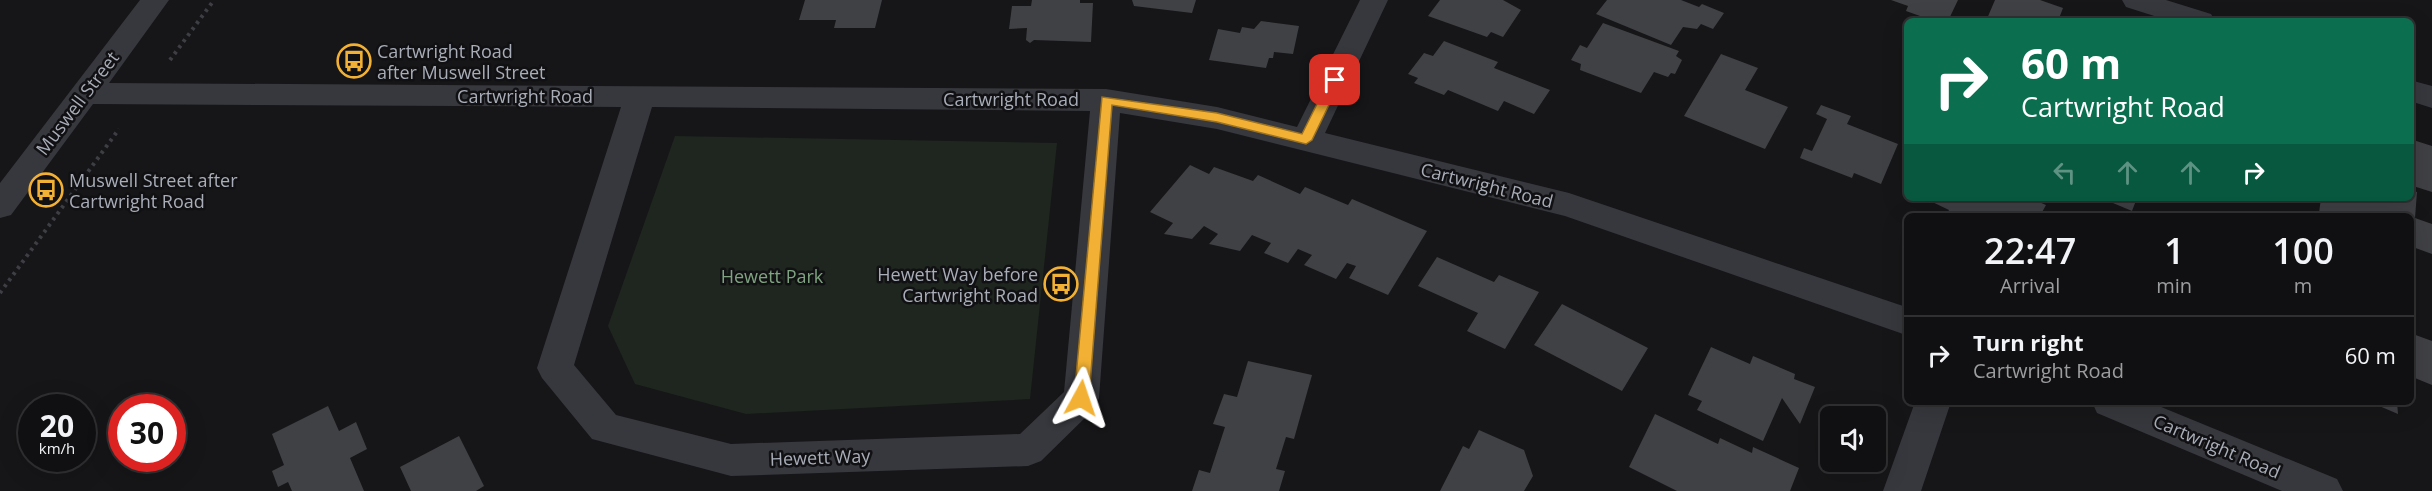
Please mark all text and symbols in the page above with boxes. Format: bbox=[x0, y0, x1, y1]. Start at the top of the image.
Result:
text: 60 m bbox=[2021, 34, 2121, 91]
place label: Cartwright Road after Muswell Street bbox=[377, 39, 546, 84]
icon: right bbox=[1922, 42, 2000, 120]
bus stop icon: Cartwright Road after Muswell Street bbox=[336, 43, 372, 79]
street label: Muswell Street bbox=[30, 46, 124, 160]
pin bbox=[1309, 54, 1360, 105]
icon: arrive bbox=[1318, 63, 1351, 96]
street label: Cartwright Road bbox=[457, 84, 593, 108]
street label: Cartwright Road bbox=[943, 87, 1079, 111]
text: Cartwright Road bbox=[2021, 88, 2225, 125]
icon: left bbox=[2048, 156, 2081, 189]
icon: ahead bbox=[2111, 156, 2144, 189]
icon: ahead bbox=[2174, 156, 2207, 189]
icon: right bbox=[2237, 156, 2270, 189]
street label: Cartwright Road bbox=[1418, 157, 1556, 213]
place label: Muswell Street after Cartwright Road bbox=[69, 168, 238, 213]
bus stop icon: Muswell Street after Cartwright Road bbox=[28, 172, 64, 208]
text: 22:47 bbox=[1984, 226, 2076, 275]
text: 1 bbox=[2164, 226, 2185, 275]
text: 100 bbox=[2272, 226, 2334, 275]
place label: Hewett Way before Cartwright Road bbox=[877, 262, 1038, 307]
park label: Hewett Park bbox=[721, 264, 824, 288]
bus stop icon: Hewett Way before Cartwright Road bbox=[1043, 266, 1079, 302]
text: Arrival bbox=[2000, 272, 2060, 299]
text: min bbox=[2156, 272, 2192, 299]
text: m bbox=[2294, 272, 2312, 299]
text: Turn right bbox=[1973, 327, 2084, 357]
icon: right bbox=[1922, 339, 1955, 372]
text: 60 m bbox=[2345, 340, 2396, 370]
text: Cartwright Road bbox=[1973, 357, 2124, 384]
position arrow bbox=[1049, 366, 1113, 430]
speed limit sign: 30 bbox=[108, 394, 186, 472]
text: 20 bbox=[40, 405, 74, 446]
map controls bbox=[1820, 406, 1886, 472]
button: sound bbox=[1820, 406, 1886, 472]
street label: Cartwright Road bbox=[2150, 408, 2284, 484]
text: km/h bbox=[39, 438, 75, 458]
street label: Hewett Way bbox=[769, 443, 872, 471]

